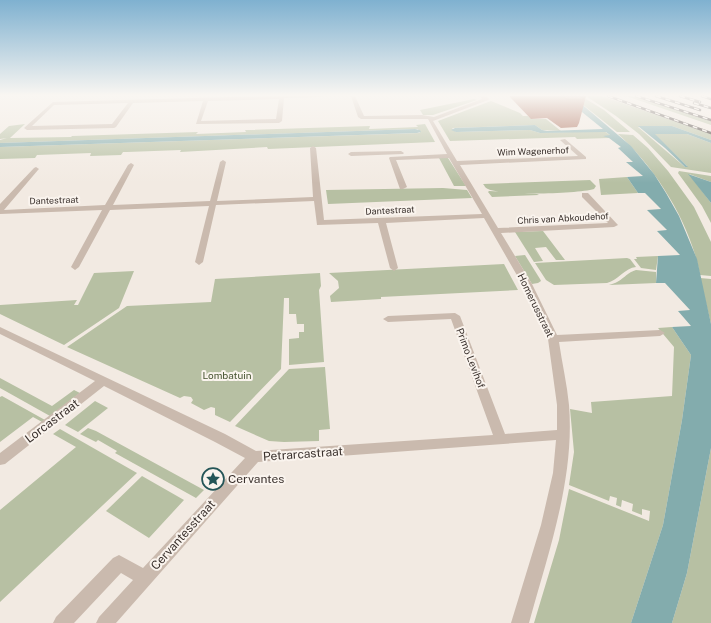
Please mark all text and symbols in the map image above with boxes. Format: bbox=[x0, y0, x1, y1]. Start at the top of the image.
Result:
street label: Wim Wagenerhof bbox=[497, 144, 570, 158]
street label: Dantestraat bbox=[29, 194, 79, 206]
street label: Dantestraat bbox=[365, 203, 415, 217]
street label: Chris van Abkoudehof bbox=[517, 210, 609, 226]
street label: Homerusstraat bbox=[515, 271, 557, 339]
street label: Primo Levihof bbox=[454, 326, 488, 390]
park label: Lombatuin bbox=[202, 369, 252, 381]
street label: Lorcastraat bbox=[22, 396, 82, 446]
street label: Petrarcastraat bbox=[263, 444, 344, 464]
place icon: Cervantes bbox=[200, 466, 226, 492]
place label: Cervantes bbox=[228, 472, 284, 486]
street label: Cervantesstraat bbox=[148, 497, 218, 573]

